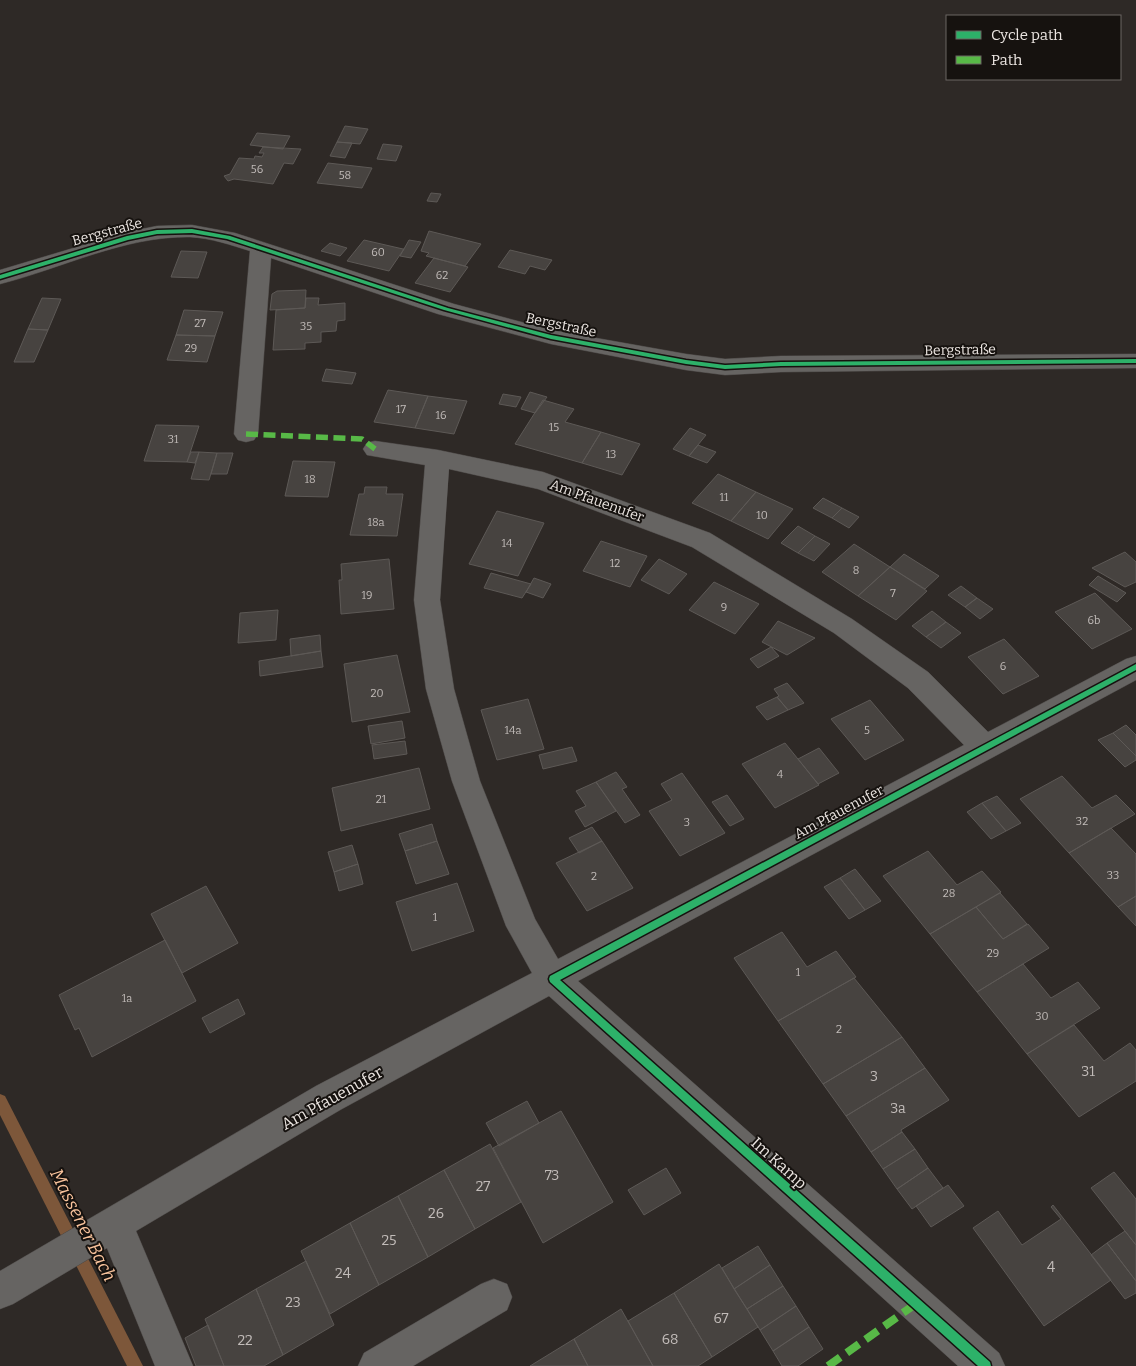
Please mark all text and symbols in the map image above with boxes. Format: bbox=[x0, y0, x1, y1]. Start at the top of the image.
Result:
legend bbox=[946, 15, 1121, 80]
text: Cycle path bbox=[991, 26, 1063, 44]
text: Path bbox=[991, 51, 1023, 69]
house number: 56 bbox=[251, 163, 263, 176]
house number: 58 bbox=[339, 169, 351, 182]
street label: Bergstraße bbox=[70, 214, 144, 250]
house number: 60 bbox=[371, 246, 385, 259]
house number: 62 bbox=[436, 269, 448, 282]
street label: Bergstraße bbox=[524, 309, 598, 341]
house number: 27 bbox=[194, 317, 206, 330]
house number: 35 bbox=[300, 320, 312, 333]
street label: Bergstraße bbox=[924, 341, 996, 359]
house number: 29 bbox=[185, 342, 197, 355]
house number: 17 bbox=[396, 403, 406, 416]
house number: 16 bbox=[436, 409, 446, 422]
house number: 15 bbox=[549, 421, 559, 434]
house number: 31 bbox=[168, 433, 179, 446]
house number: 13 bbox=[606, 448, 616, 461]
house number: 18 bbox=[304, 473, 316, 486]
street label: Am Pfauenufer bbox=[548, 476, 646, 526]
house number: 11 bbox=[720, 491, 729, 504]
house number: 10 bbox=[756, 509, 768, 522]
house number: 18a bbox=[368, 516, 384, 529]
house number: 14 bbox=[502, 537, 513, 550]
house number: 12 bbox=[610, 557, 620, 570]
house number: 8 bbox=[853, 564, 859, 577]
house number: 7 bbox=[890, 587, 896, 600]
house number: 19 bbox=[362, 589, 372, 602]
house number: 9 bbox=[721, 601, 727, 614]
house number: 6b bbox=[1088, 614, 1100, 627]
house number: 6 bbox=[1000, 660, 1006, 673]
house number: 20 bbox=[370, 687, 384, 700]
house number: 14a bbox=[505, 724, 521, 737]
house number: 5 bbox=[864, 724, 870, 737]
house number: 4 bbox=[777, 768, 784, 781]
street label: Am Pfauenufer bbox=[791, 781, 887, 843]
house number: 21 bbox=[376, 793, 387, 806]
house number: 32 bbox=[1076, 815, 1088, 828]
house number: 3 bbox=[684, 816, 690, 829]
house number: 33 bbox=[1107, 869, 1119, 882]
house number: 2 bbox=[591, 870, 597, 883]
house number: 28 bbox=[943, 887, 955, 900]
house number: 1 bbox=[433, 911, 438, 924]
house number: 29 bbox=[987, 947, 999, 960]
house number: 1 bbox=[796, 966, 801, 979]
house number: 1a bbox=[122, 992, 132, 1005]
house number: 30 bbox=[1035, 1010, 1049, 1023]
house number: 2 bbox=[836, 1023, 842, 1036]
street label: Am Pfauenufer bbox=[278, 1062, 386, 1134]
house number: 31 bbox=[1081, 1063, 1095, 1080]
house number: 3 bbox=[870, 1068, 878, 1085]
house number: 3a bbox=[890, 1100, 906, 1117]
street label: Im Kamp bbox=[747, 1133, 811, 1193]
water label: Massener Bach bbox=[45, 1165, 121, 1285]
house number: 73 bbox=[545, 1167, 559, 1184]
house number: 27 bbox=[476, 1178, 490, 1195]
house number: 26 bbox=[428, 1205, 444, 1222]
house number: 25 bbox=[381, 1232, 397, 1249]
house number: 4 bbox=[1047, 1259, 1055, 1276]
house number: 24 bbox=[335, 1265, 351, 1282]
house number: 23 bbox=[285, 1294, 301, 1311]
house number: 67 bbox=[713, 1310, 729, 1327]
house number: 68 bbox=[662, 1331, 678, 1348]
house number: 22 bbox=[237, 1332, 253, 1349]

